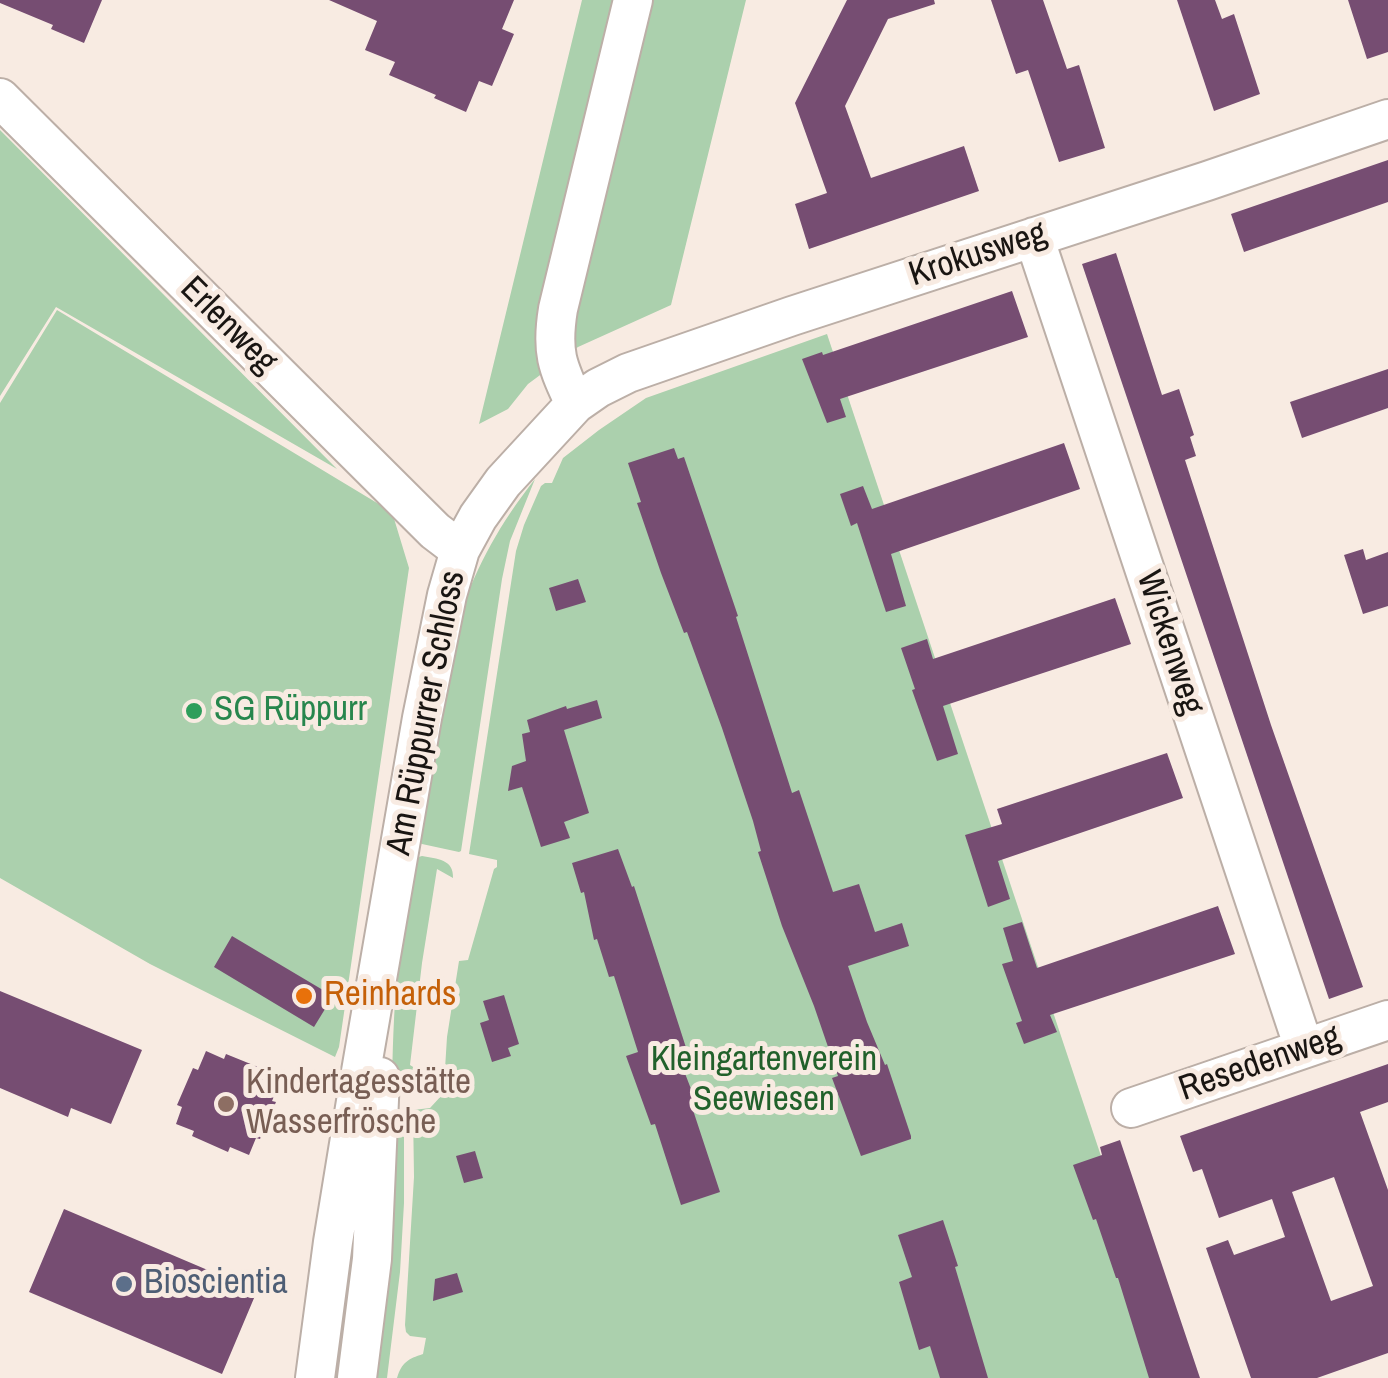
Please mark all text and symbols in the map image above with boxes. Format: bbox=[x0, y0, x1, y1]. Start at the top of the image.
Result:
street label: Krokusweg bbox=[904, 213, 1052, 297]
street label: Erlenweg bbox=[171, 269, 285, 383]
street label: Wickenweg bbox=[1126, 566, 1212, 720]
street label: Am Rüppurrer Schloss bbox=[379, 567, 475, 859]
place label: SG Rüppurr bbox=[214, 690, 367, 732]
marker: SG Rüppurr bbox=[183, 700, 205, 722]
place label: Reinhards bbox=[324, 975, 456, 1017]
marker: Reinhards bbox=[293, 985, 315, 1007]
street label: Resedenweg bbox=[1174, 1017, 1346, 1111]
park label: Kleingartenverein Seewiesen bbox=[651, 1040, 877, 1122]
place label: Kindertagesstätte Wasserfrösche bbox=[246, 1063, 471, 1145]
marker: Kindertagesstätte Wasserfrösche bbox=[215, 1093, 237, 1115]
place label: Bioscientia bbox=[144, 1263, 288, 1305]
marker: Bioscientia bbox=[113, 1273, 135, 1295]

